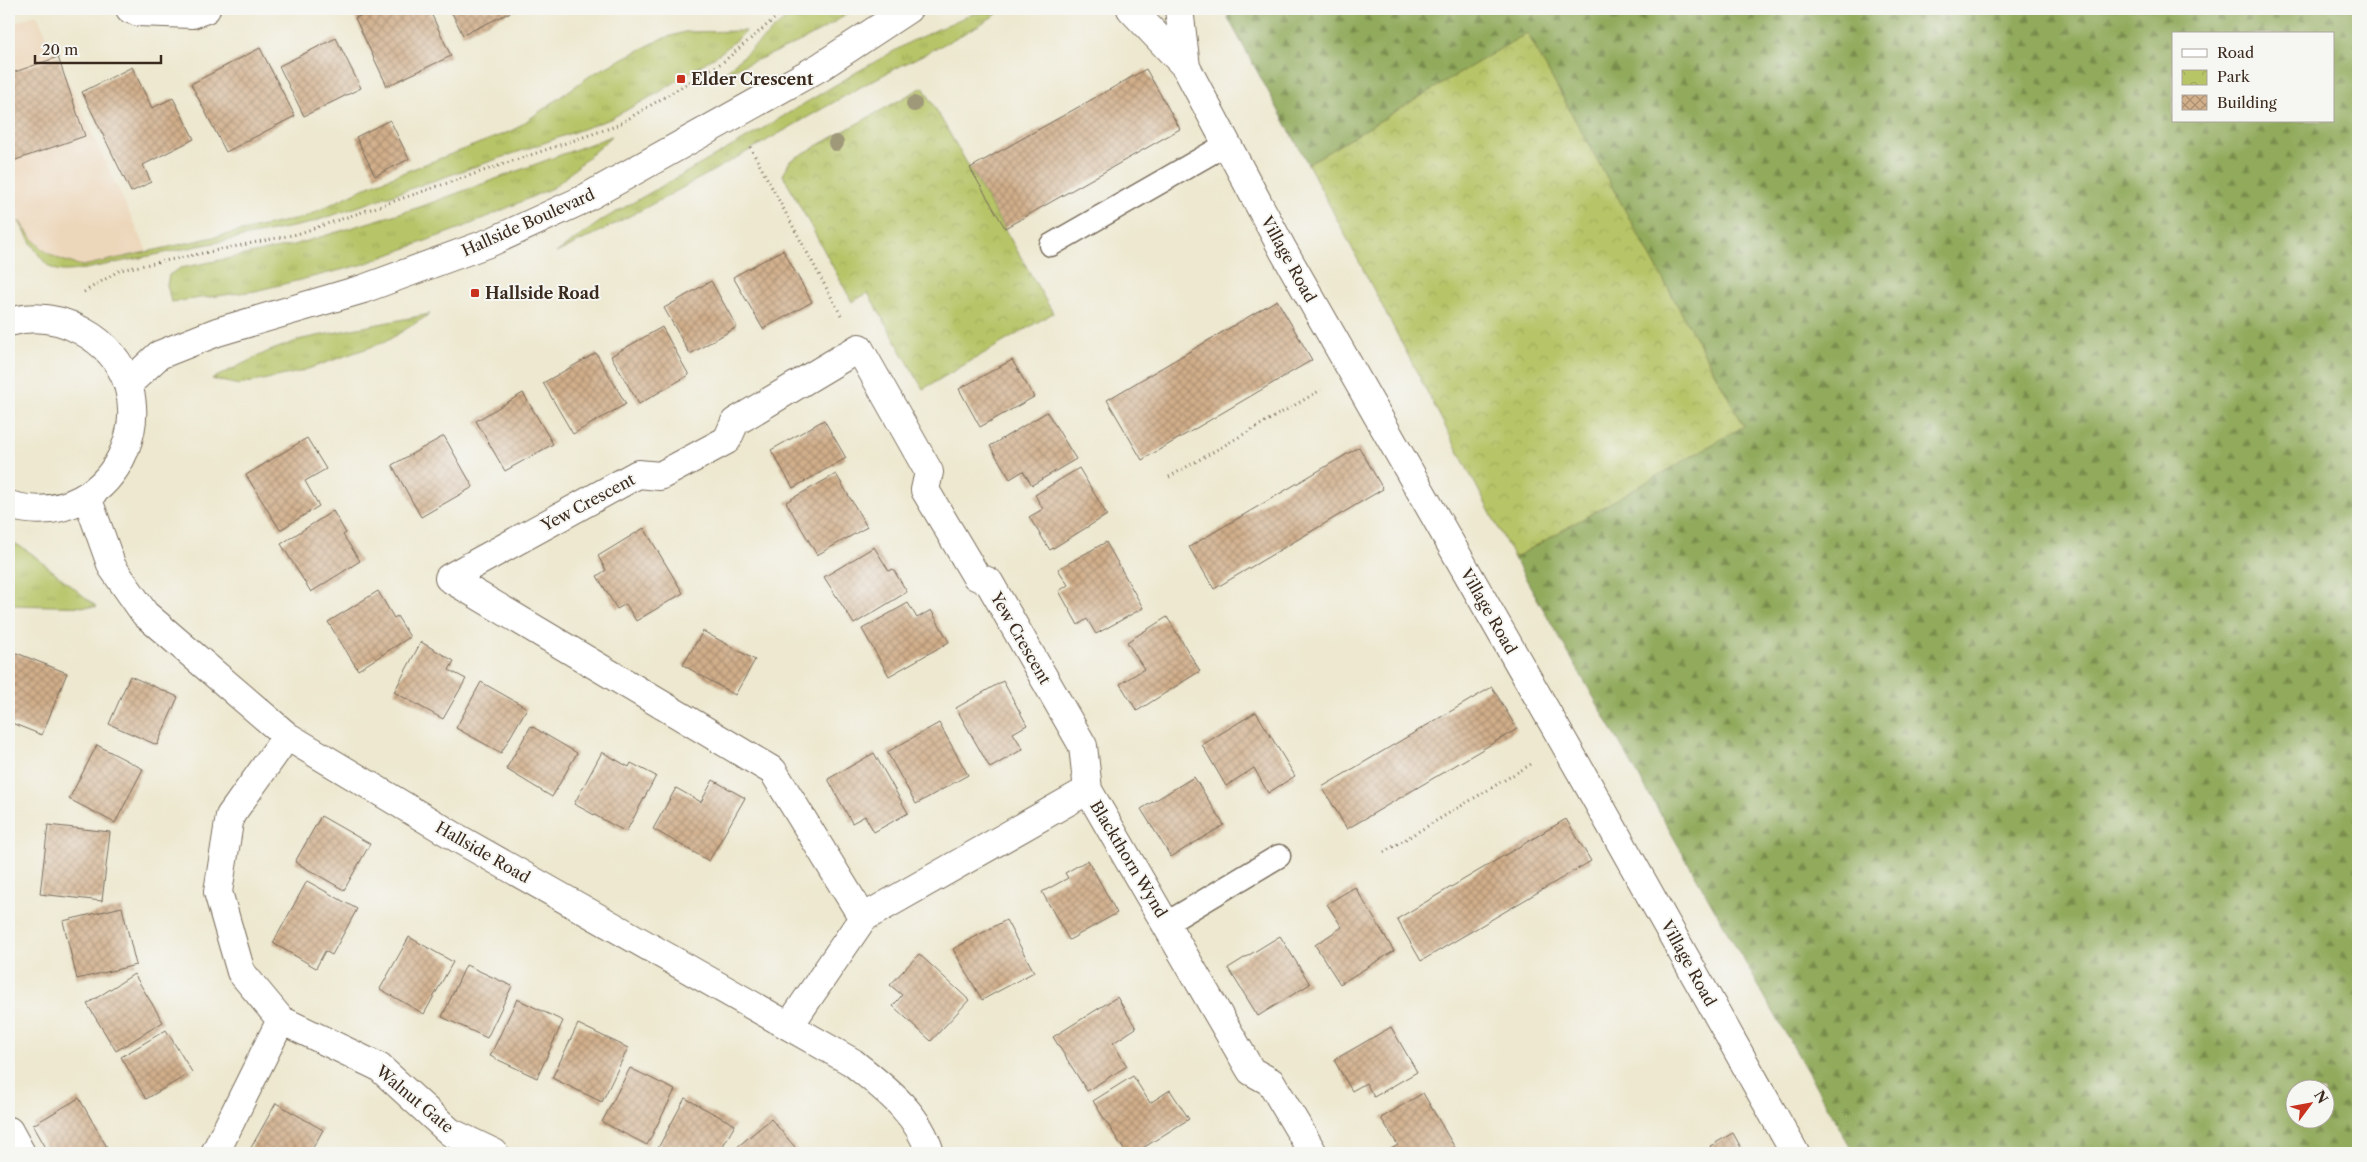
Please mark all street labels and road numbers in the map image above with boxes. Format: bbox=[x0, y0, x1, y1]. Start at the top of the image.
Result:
street label: Hallside Boulevard bbox=[458, 184, 598, 260]
street label: Village Road bbox=[1257, 212, 1321, 306]
street label: Yew Crescent bbox=[537, 469, 638, 535]
street label: Village Road bbox=[1456, 564, 1522, 658]
street label: Yew Crescent bbox=[986, 588, 1056, 688]
street label: Blackthorn Wynd bbox=[1086, 797, 1172, 921]
street label: Hallside Road bbox=[432, 817, 534, 887]
street label: Village Road bbox=[1657, 916, 1721, 1010]
street label: Walnut Gate bbox=[371, 1060, 458, 1137]

